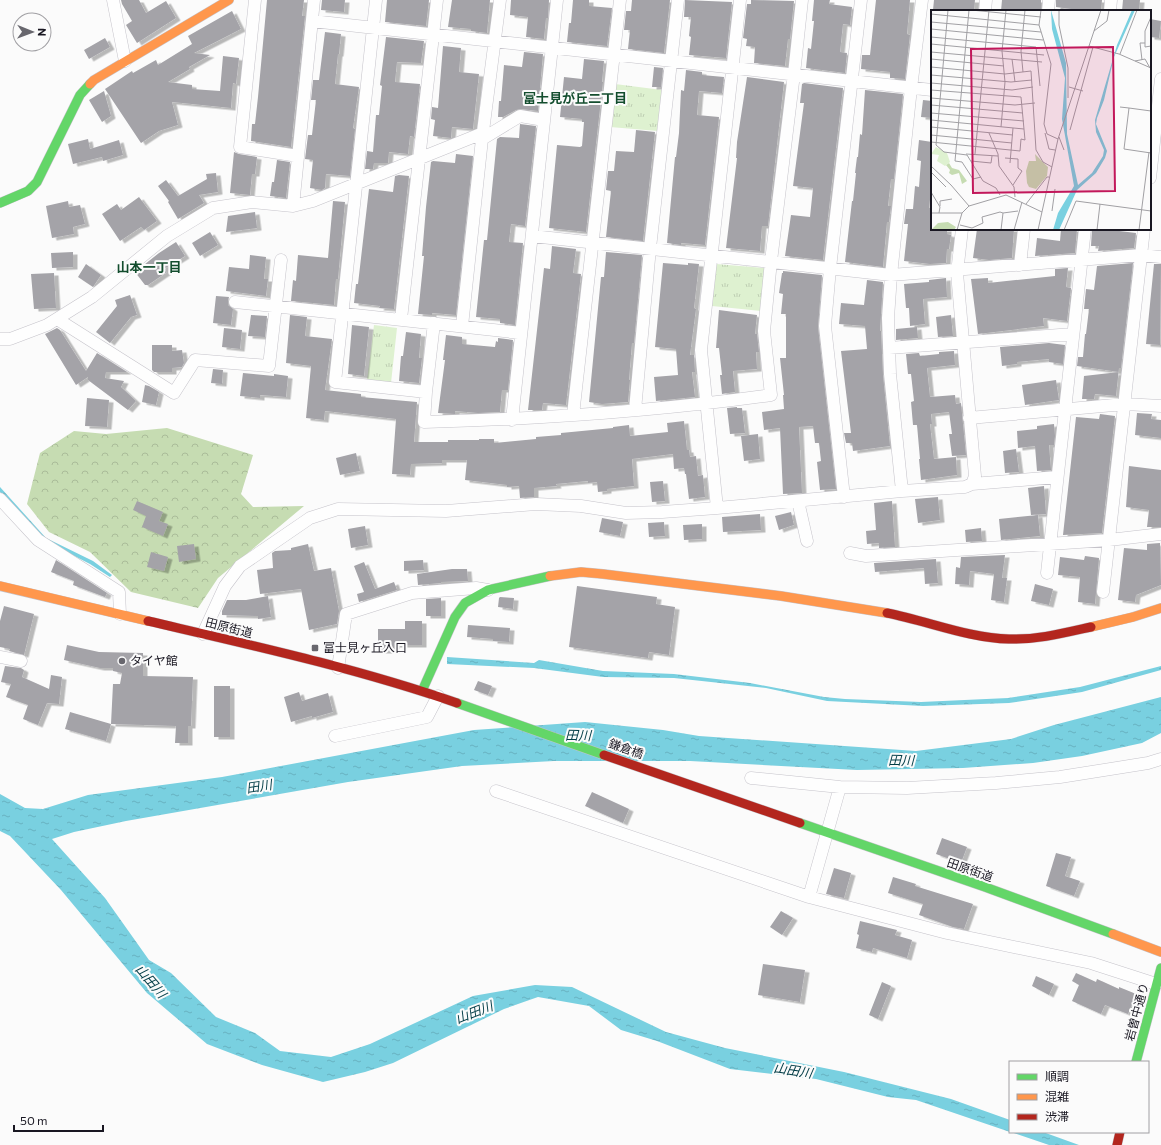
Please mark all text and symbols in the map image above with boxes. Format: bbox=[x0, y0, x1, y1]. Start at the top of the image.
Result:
inset map bbox=[931, 10, 1151, 230]
north arrow bbox=[12, 12, 52, 52]
text: N bbox=[36, 28, 49, 36]
district label: 富士見が丘二丁目 bbox=[523, 90, 627, 106]
district label: 山本一丁目 bbox=[116, 259, 182, 275]
street label: 田原街道 bbox=[204, 614, 254, 640]
place label: 富士見ヶ丘入口 bbox=[323, 640, 407, 654]
marker: 富士見ヶ丘入口 bbox=[310, 643, 320, 653]
place label: タイヤ館 bbox=[130, 653, 178, 667]
marker: タイヤ館 bbox=[117, 656, 127, 666]
water label: 田川 bbox=[565, 727, 593, 743]
street label: 鎌倉橋 bbox=[607, 736, 646, 761]
water label: 田川 bbox=[888, 752, 916, 768]
water label: 田川 bbox=[245, 776, 275, 796]
street label: 田原街道 bbox=[945, 855, 995, 883]
water label: 山田川 bbox=[132, 961, 171, 1002]
street label: 岩曽中通り bbox=[1122, 981, 1151, 1043]
water label: 山田川 bbox=[453, 997, 497, 1026]
water label: 山田川 bbox=[772, 1059, 815, 1081]
legend bbox=[1009, 1061, 1149, 1133]
text: 順調 bbox=[1045, 1069, 1069, 1083]
text: 混雑 bbox=[1045, 1089, 1069, 1103]
scale bar bbox=[14, 1107, 103, 1133]
text: 渋滞 bbox=[1045, 1109, 1069, 1123]
text: 50 m bbox=[20, 1113, 48, 1127]

